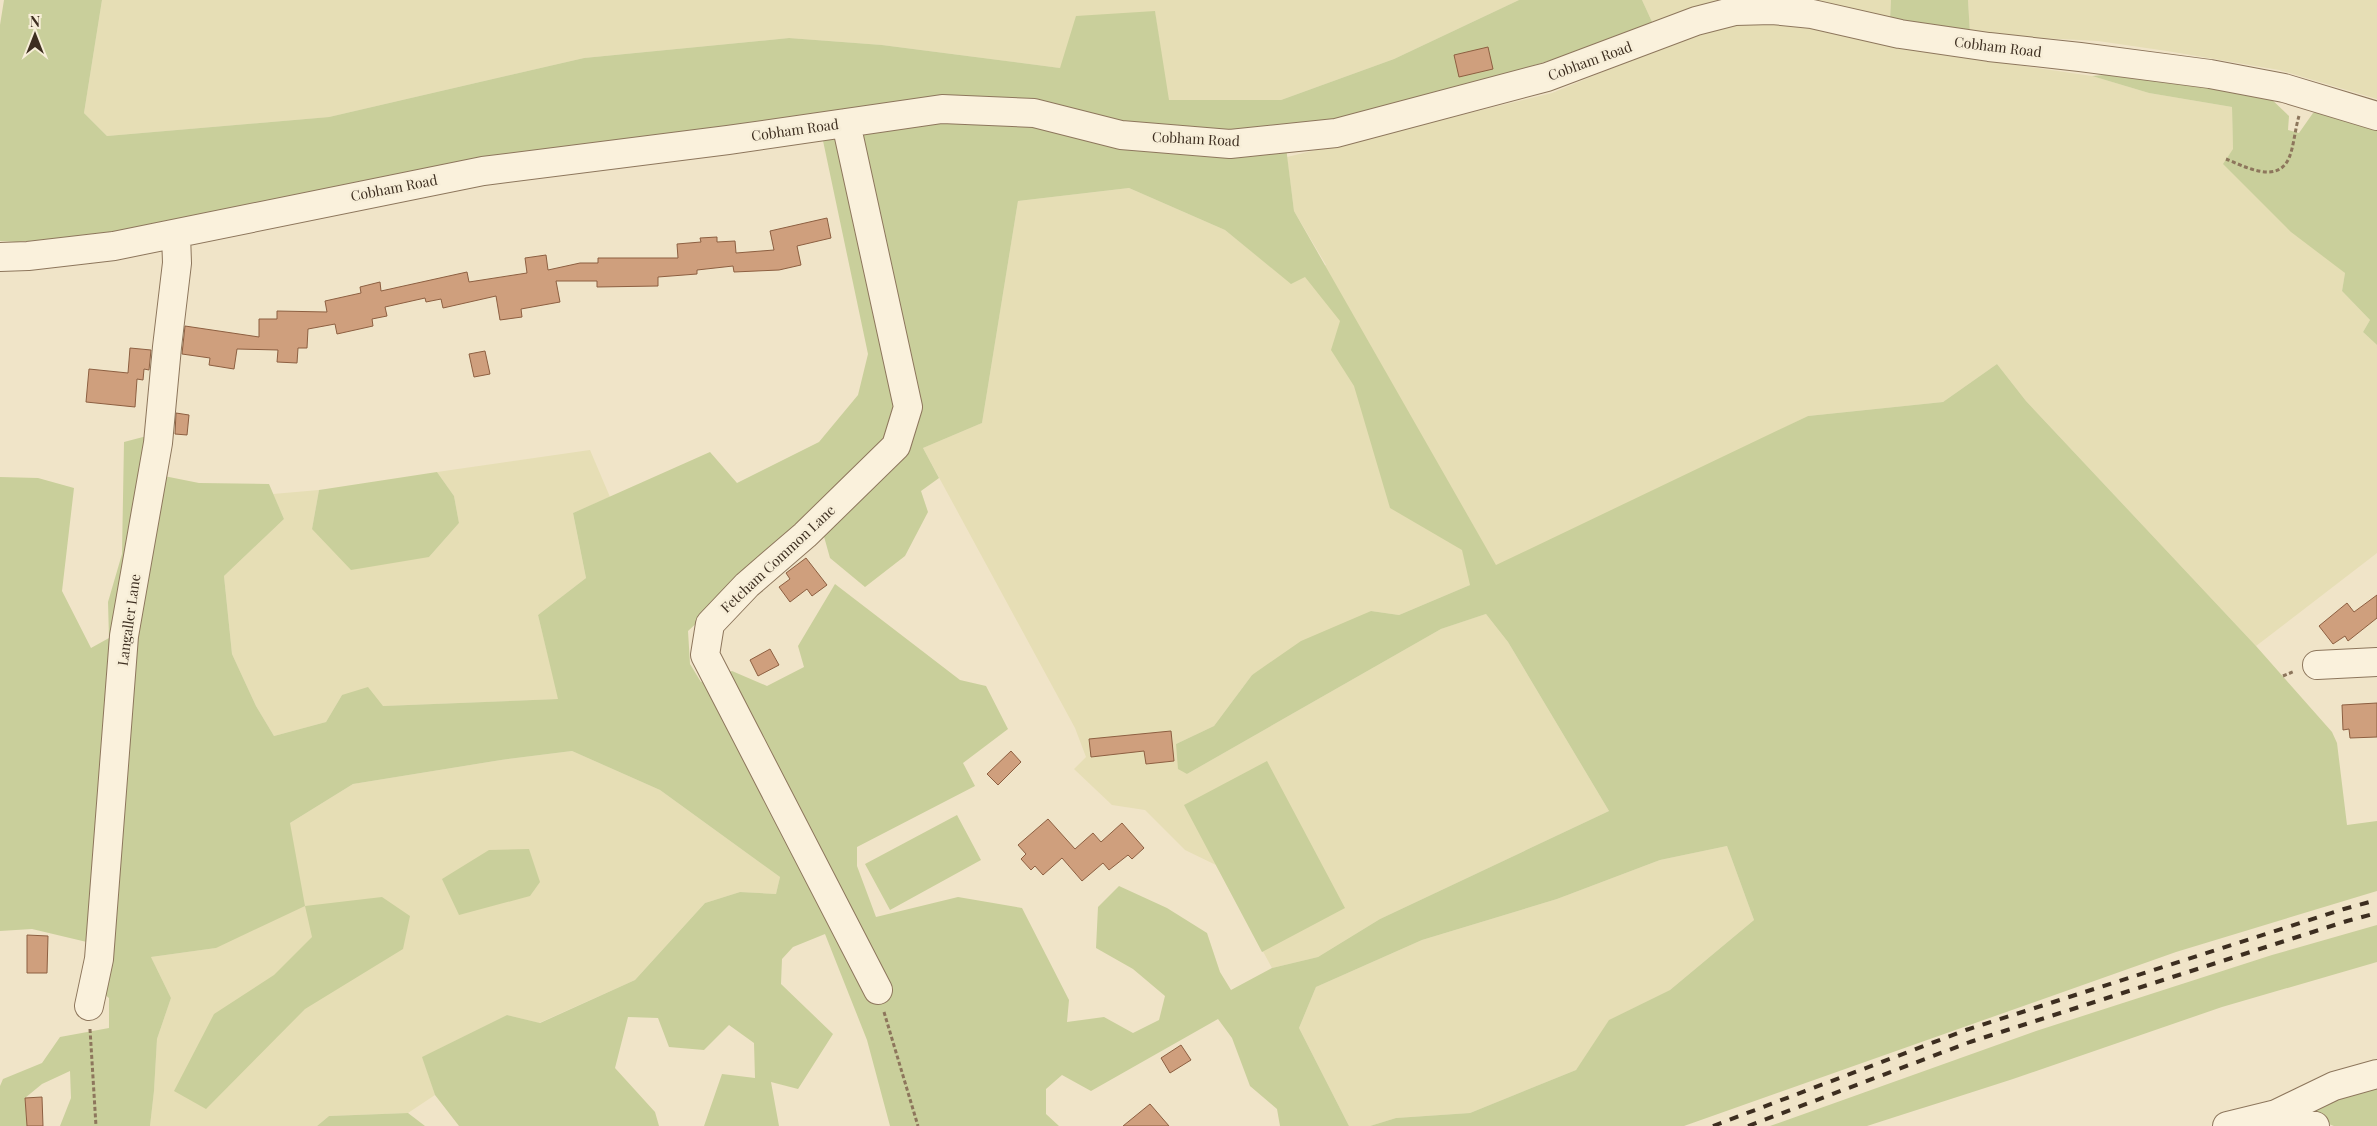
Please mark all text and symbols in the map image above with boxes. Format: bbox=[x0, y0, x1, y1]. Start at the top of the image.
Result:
north arrow bbox=[10, 10, 60, 60]
text: N bbox=[30, 12, 40, 31]
street label: Cobham Road bbox=[1953, 32, 2043, 61]
street label: Cobham Road bbox=[1545, 37, 1634, 85]
street label: Cobham Road bbox=[750, 114, 840, 145]
street label: Cobham Road bbox=[1152, 127, 1240, 150]
street label: Cobham Road bbox=[349, 170, 439, 205]
street label: Fetcham Common Lane bbox=[716, 501, 839, 617]
street label: Langaller Lane bbox=[113, 573, 144, 667]

